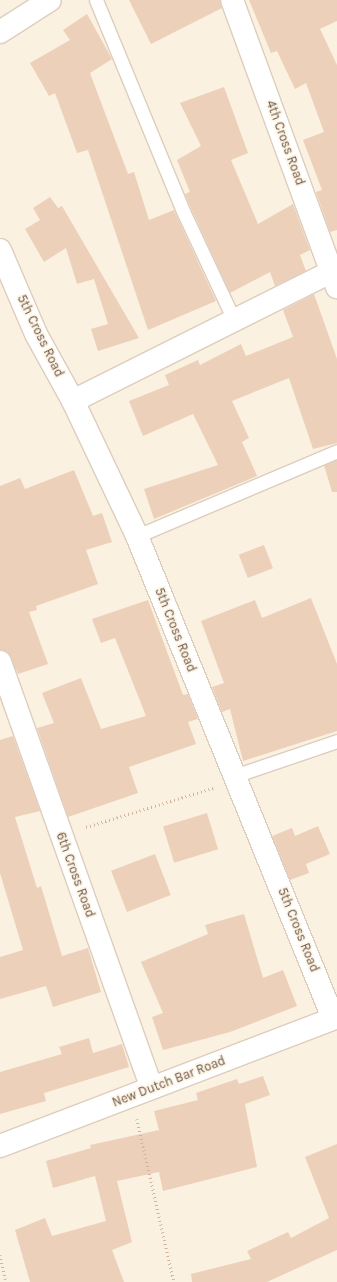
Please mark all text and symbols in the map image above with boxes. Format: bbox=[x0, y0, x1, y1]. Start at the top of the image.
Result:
street label: 4th Cross Road bbox=[262, 98, 308, 188]
street label: 5th Cross Road bbox=[13, 292, 67, 380]
street label: 5th Cross Road bbox=[151, 586, 199, 674]
street label: 6th Cross Road bbox=[52, 830, 98, 920]
street label: 5th Cross Road bbox=[274, 886, 322, 974]
street label: New Dutch Bar Road bbox=[110, 1053, 228, 1111]

